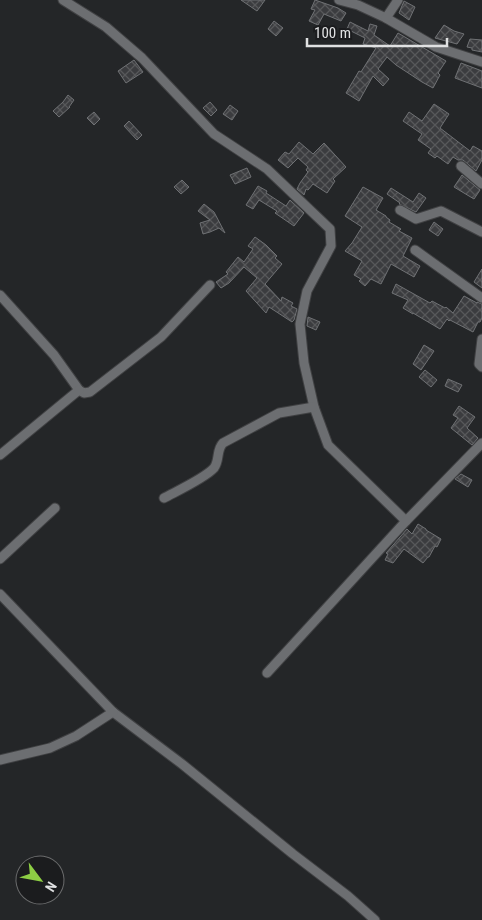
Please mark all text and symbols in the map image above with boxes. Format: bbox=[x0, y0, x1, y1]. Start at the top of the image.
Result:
scale bar bbox=[307, 15, 447, 47]
text: 100 m bbox=[314, 24, 351, 42]
north arrow bbox=[15, 855, 65, 905]
text: N bbox=[42, 879, 60, 895]

